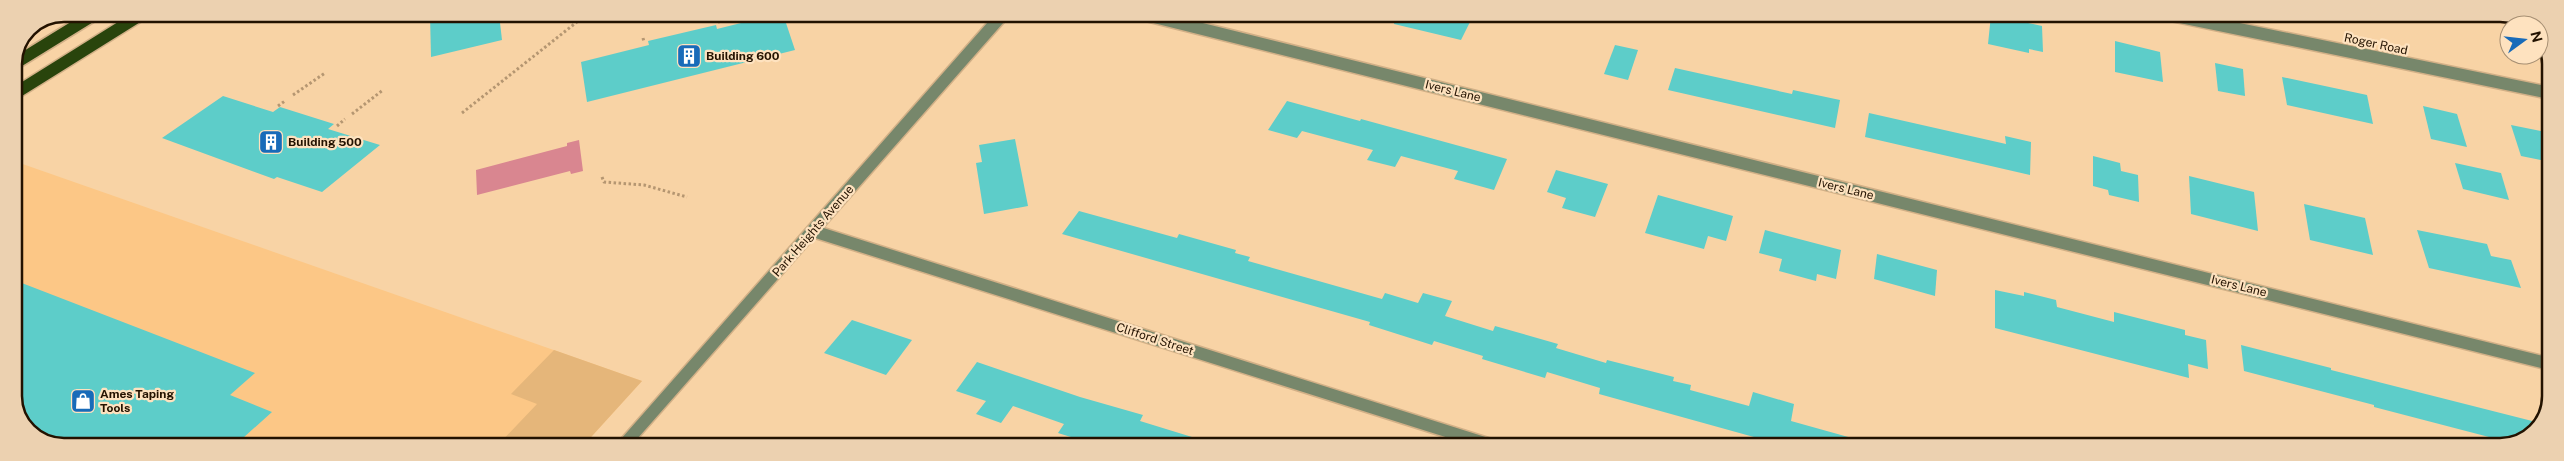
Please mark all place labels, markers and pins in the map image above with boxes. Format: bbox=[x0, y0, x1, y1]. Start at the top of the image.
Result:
building icon: Building 600 bbox=[676, 43, 702, 69]
place label: Building 600 bbox=[706, 49, 780, 63]
building icon: Building 500 bbox=[258, 129, 284, 155]
place label: Building 500 bbox=[288, 135, 362, 149]
place label: Ames Taping Tools bbox=[100, 387, 174, 415]
shop icon: Ames Taping Tools bbox=[70, 388, 96, 414]

